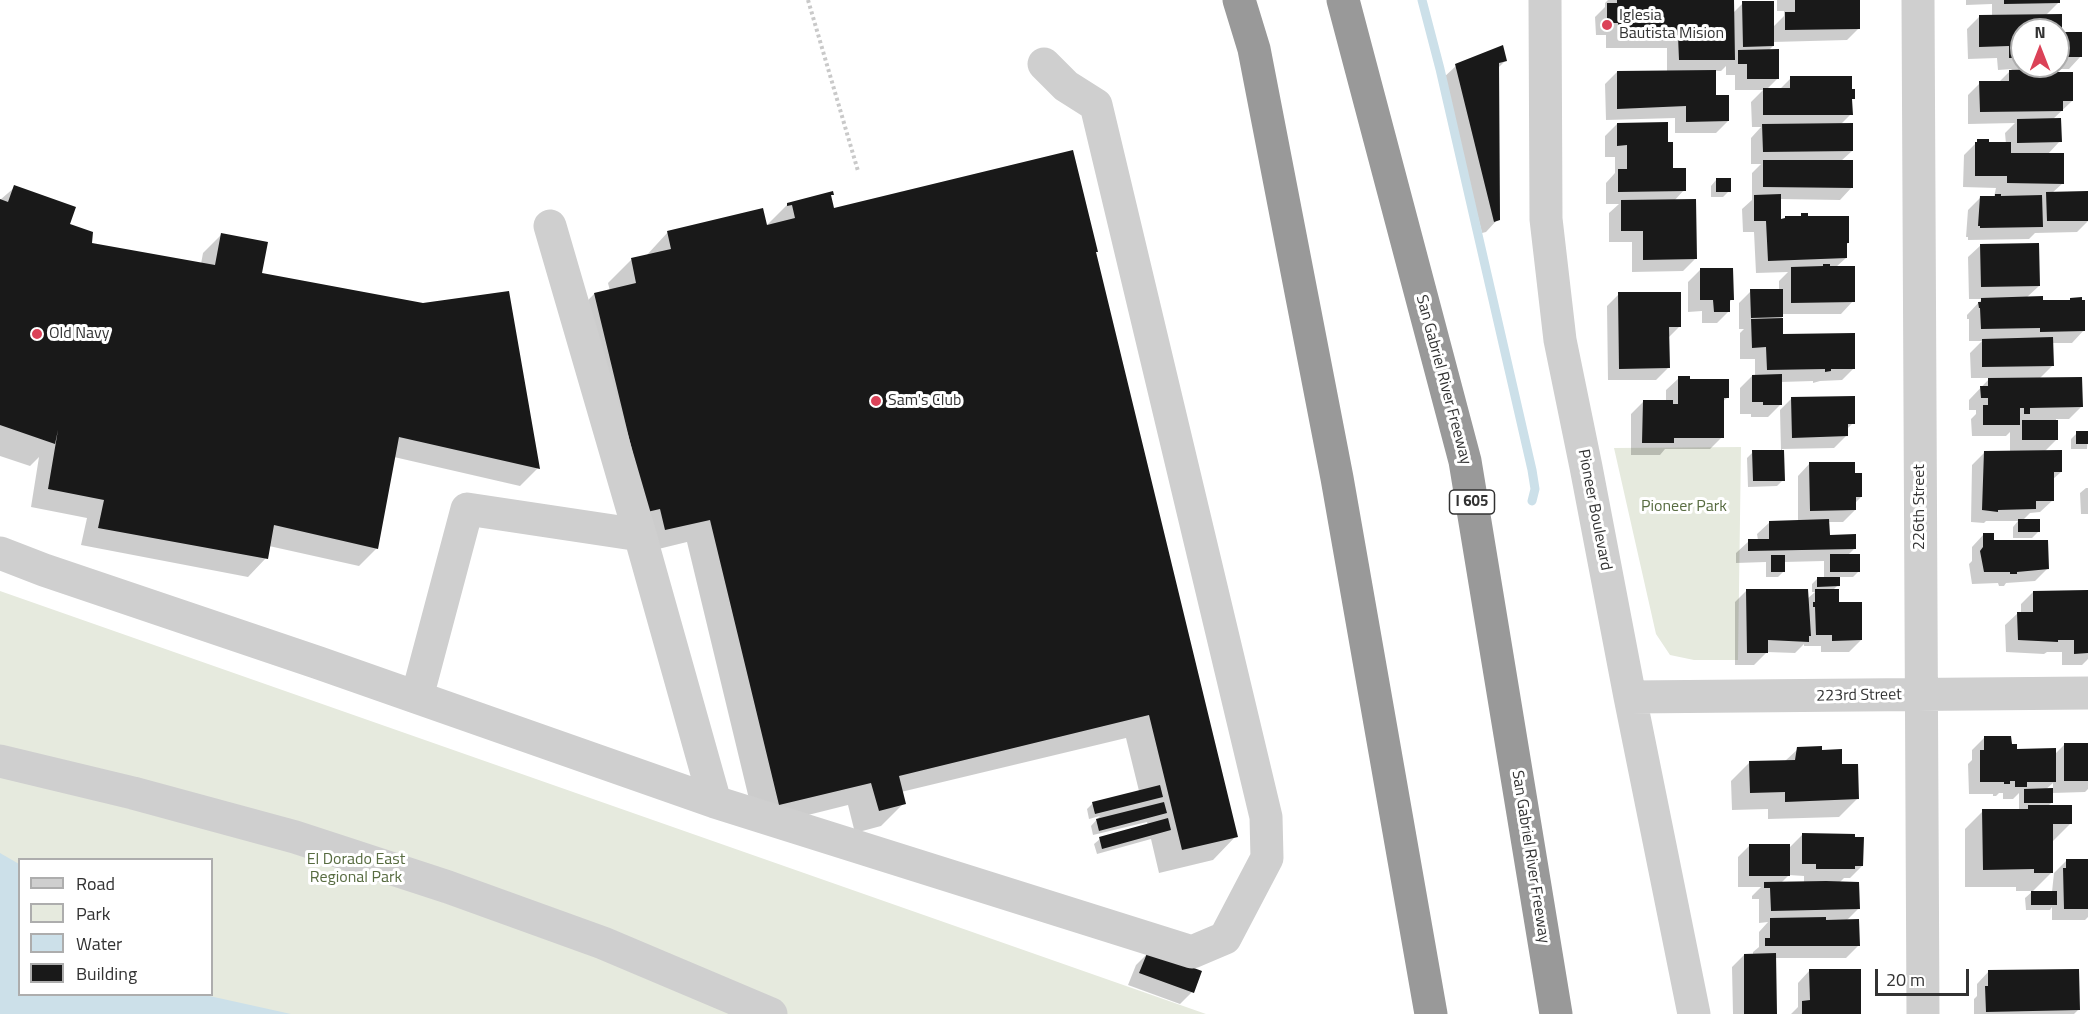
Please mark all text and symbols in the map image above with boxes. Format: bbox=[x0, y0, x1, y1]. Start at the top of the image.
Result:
place label: Iglesia Bautista Mision bbox=[1619, 6, 1724, 44]
marker: Iglesia Bautista Mision bbox=[1600, 18, 1614, 32]
north arrow bbox=[2010, 18, 2070, 78]
text: N bbox=[2034, 20, 2046, 44]
street label: San Gabriel River Freeway bbox=[1411, 293, 1475, 467]
place label: Old Navy bbox=[49, 324, 109, 344]
marker: Old Navy bbox=[30, 327, 44, 341]
place label: Sam's Club bbox=[888, 391, 961, 411]
marker: Sam's Club bbox=[869, 394, 883, 408]
street label: Pioneer Boulevard bbox=[1573, 448, 1615, 572]
street label: 226th Street bbox=[1910, 464, 1930, 550]
road number: I 605 bbox=[1450, 490, 1494, 514]
park label: Pioneer Park bbox=[1641, 497, 1727, 517]
street label: 223rd Street bbox=[1816, 686, 1902, 706]
street label: San Gabriel River Freeway bbox=[1507, 769, 1553, 945]
park label: El Dorado East Regional Park bbox=[307, 850, 405, 888]
legend bbox=[18, 858, 213, 996]
text: Road bbox=[76, 870, 115, 897]
text: Park bbox=[76, 900, 110, 927]
text: Water bbox=[76, 930, 122, 957]
scale bar bbox=[1878, 957, 1972, 995]
text: Building bbox=[76, 960, 137, 987]
text: 20 m bbox=[1886, 966, 1925, 993]

